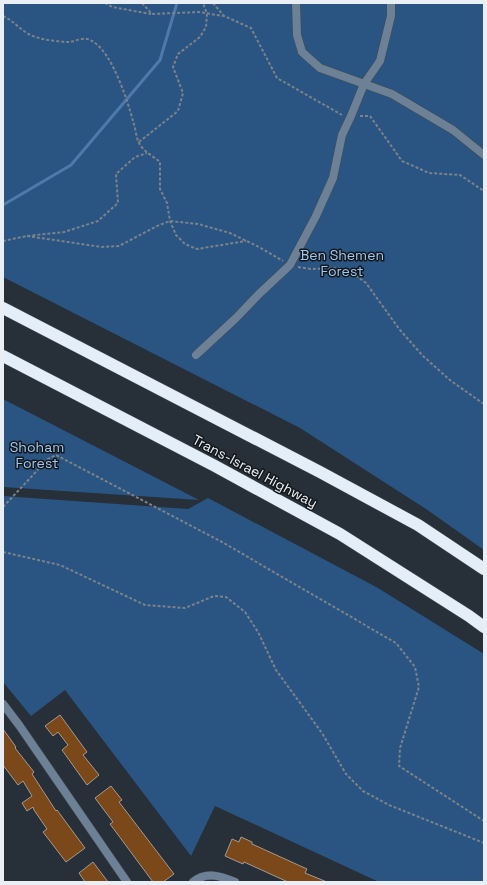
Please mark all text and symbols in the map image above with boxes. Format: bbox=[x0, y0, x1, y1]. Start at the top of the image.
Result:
park label: Ben Shemen Forest bbox=[300, 246, 384, 280]
street label: Trans-Israel Highway bbox=[189, 430, 321, 512]
park label: Shoham Forest bbox=[10, 438, 64, 472]

